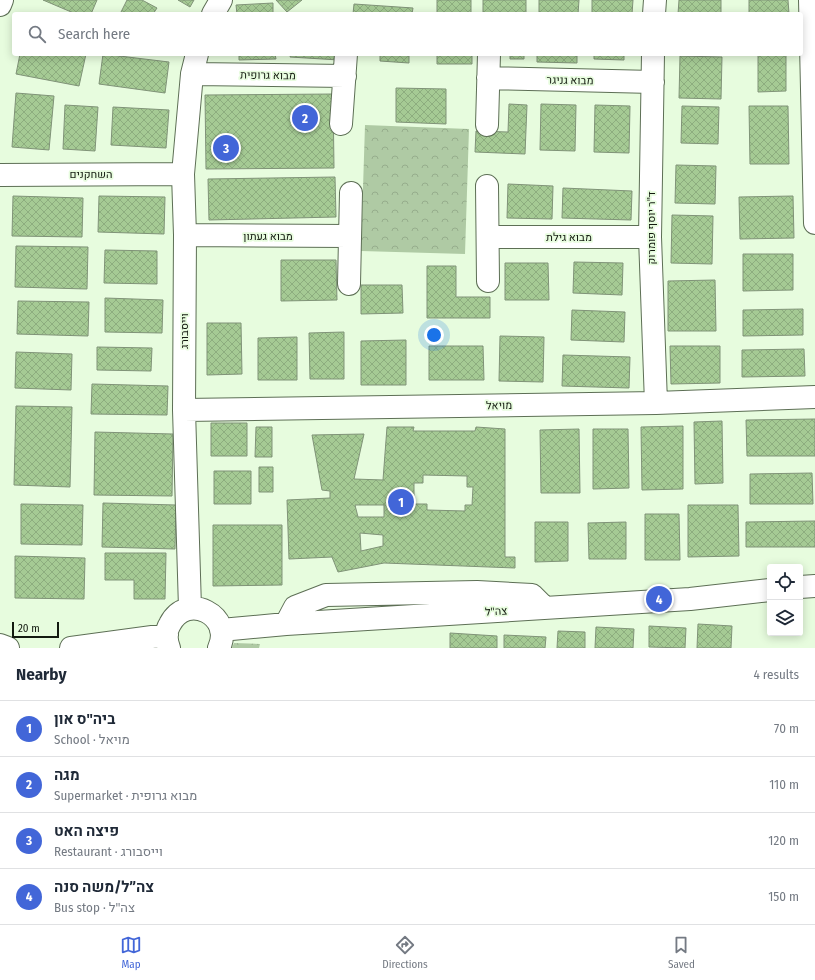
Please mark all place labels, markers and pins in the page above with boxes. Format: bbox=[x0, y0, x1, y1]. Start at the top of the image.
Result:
pin: 2 bbox=[292, 103, 318, 133]
pin: 3 bbox=[213, 133, 239, 163]
pin: 1 bbox=[388, 487, 414, 517]
pin: 4 bbox=[646, 584, 672, 614]

